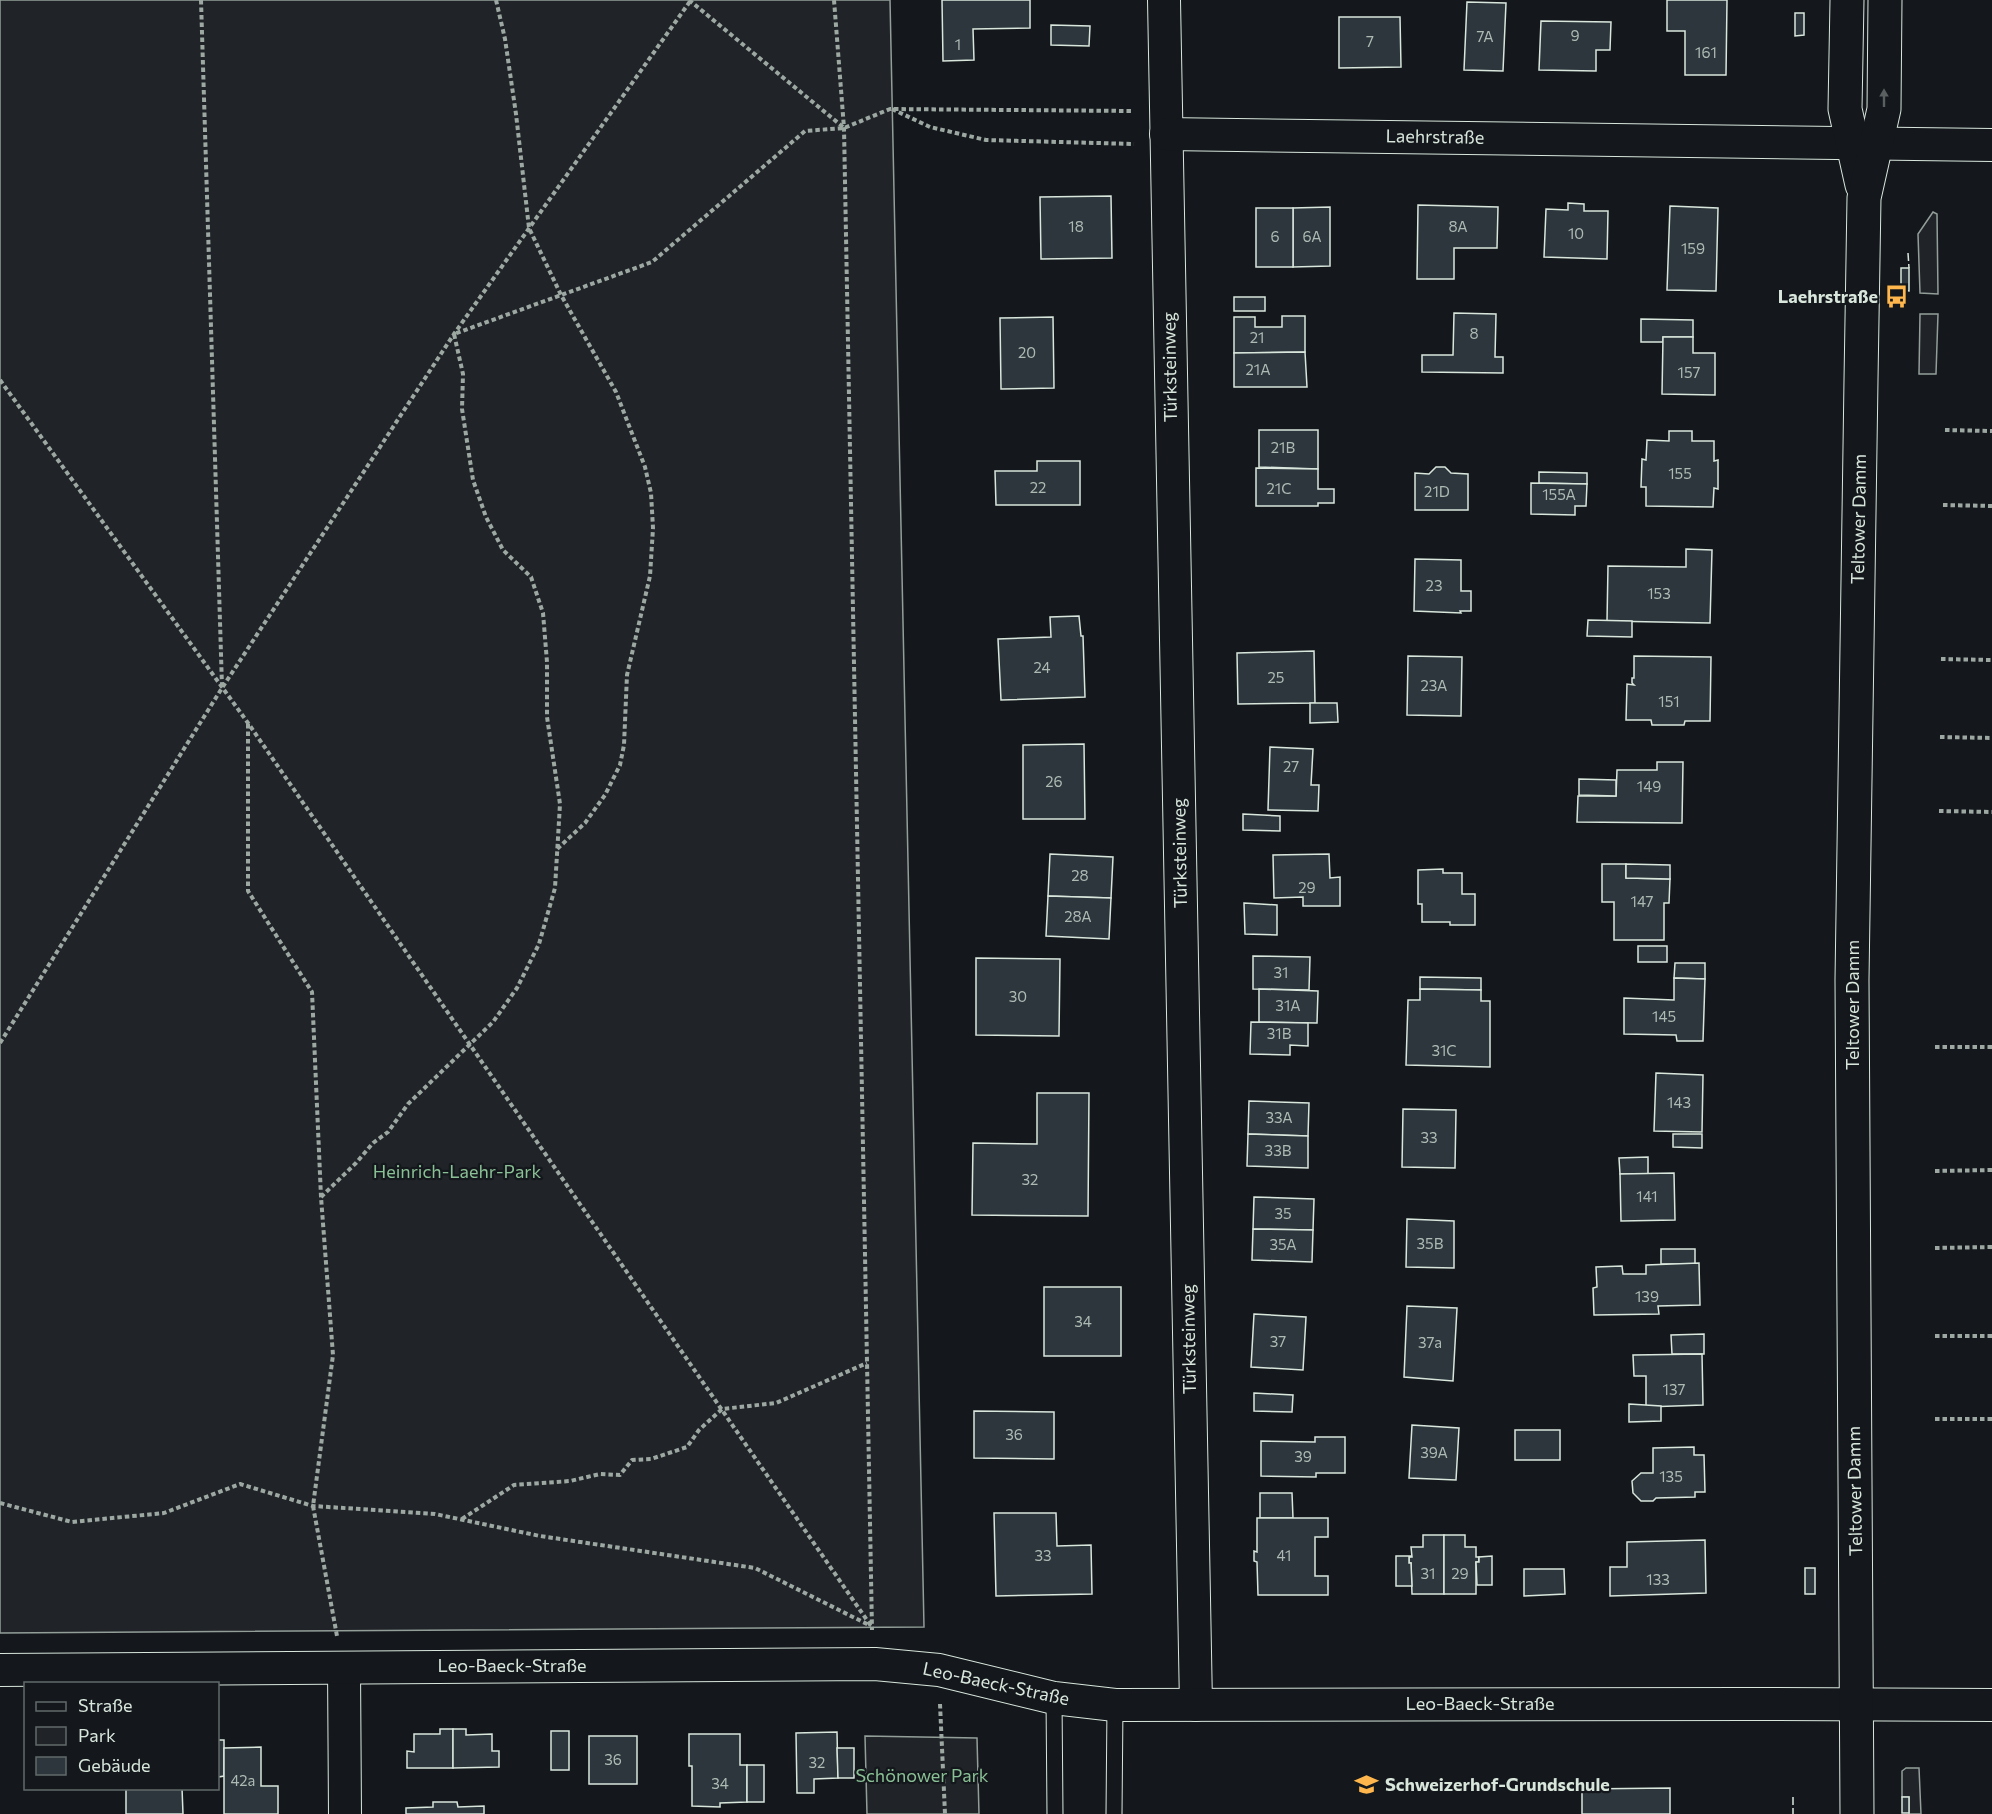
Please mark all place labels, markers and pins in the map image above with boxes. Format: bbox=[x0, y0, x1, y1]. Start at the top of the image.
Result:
bus stop icon: Laehrstraße bbox=[1883, 284, 1909, 310]
place label: Laehrstraße bbox=[1778, 285, 1878, 307]
school or university icon: Schweizerhof-Grundschule bbox=[1354, 1772, 1380, 1798]
place label: Schweizerhof-Grundschule bbox=[1385, 1773, 1610, 1795]

